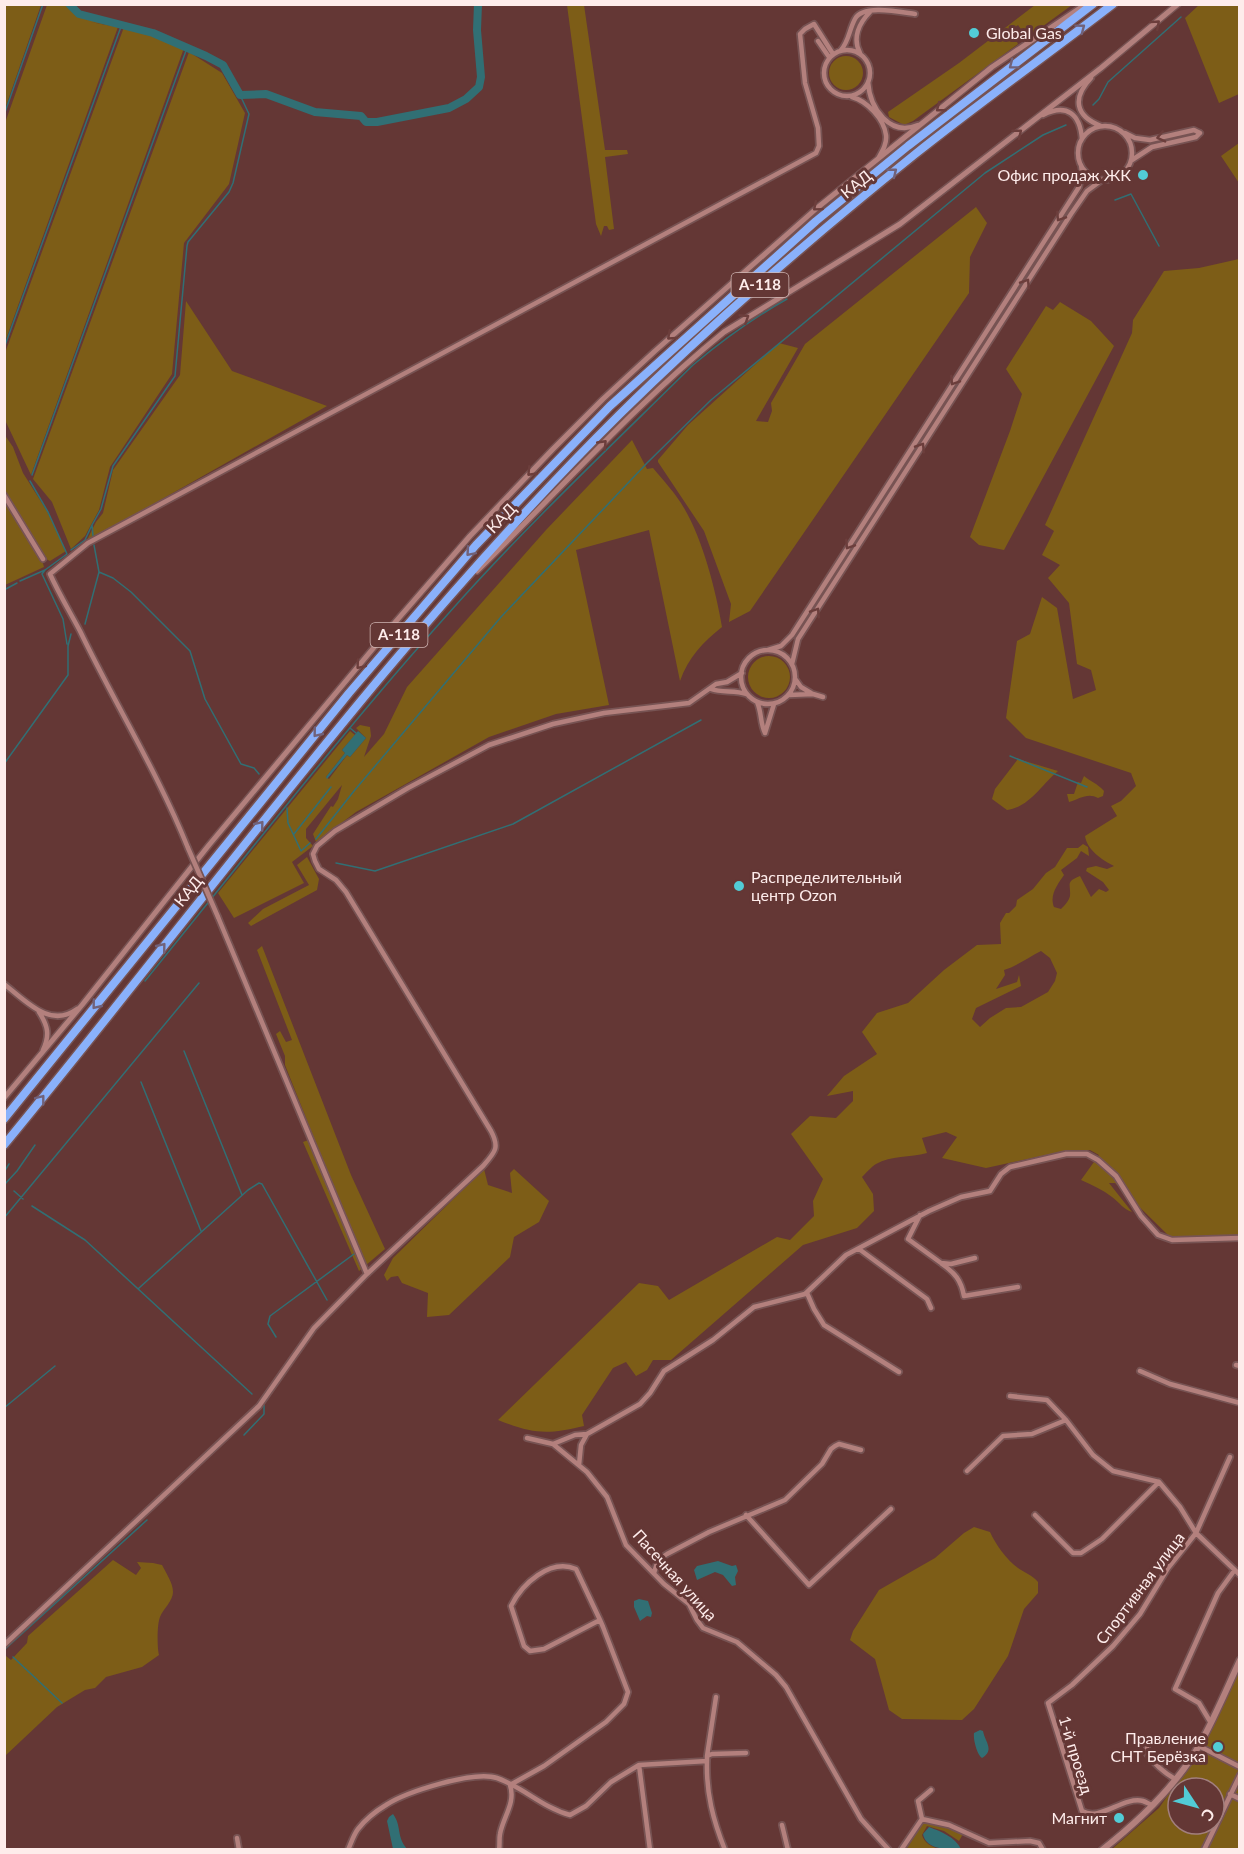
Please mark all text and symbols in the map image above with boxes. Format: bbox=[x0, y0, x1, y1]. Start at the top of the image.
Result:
one-way arrow bbox=[1150, 20, 1160, 31]
place label: Global Gas bbox=[986, 23, 1062, 42]
one-way arrow bbox=[1075, 25, 1086, 36]
marker: Global Gas bbox=[967, 26, 981, 40]
one-way arrow bbox=[1008, 58, 1019, 69]
one-way arrow bbox=[936, 101, 947, 112]
one-way arrow bbox=[1011, 129, 1022, 140]
one-way arrow bbox=[1156, 130, 1166, 143]
street label: КАД bbox=[836, 165, 875, 202]
place label: Офис продаж ЖК bbox=[997, 165, 1131, 184]
marker: Офис продаж ЖК bbox=[1136, 168, 1150, 182]
one-way arrow bbox=[886, 169, 897, 180]
one-way arrow bbox=[813, 200, 824, 211]
one-way arrow bbox=[1055, 211, 1067, 221]
road number: А-118 bbox=[732, 273, 789, 297]
one-way arrow bbox=[1019, 279, 1030, 290]
one-way arrow bbox=[738, 314, 749, 325]
one-way arrow bbox=[667, 329, 678, 340]
one-way arrow bbox=[950, 374, 961, 385]
one-way arrow bbox=[595, 441, 606, 452]
one-way arrow bbox=[914, 443, 925, 454]
one-way arrow bbox=[528, 465, 539, 476]
street label: КАД bbox=[482, 498, 520, 537]
one-way arrow bbox=[845, 538, 856, 549]
one-way arrow bbox=[466, 545, 477, 556]
one-way arrow bbox=[808, 607, 819, 618]
road number: А-118 bbox=[370, 623, 428, 647]
one-way arrow bbox=[356, 658, 367, 669]
one-way arrow bbox=[313, 726, 324, 737]
one-way arrow bbox=[252, 821, 263, 832]
place label: Распределительный центр Ozon bbox=[751, 867, 902, 904]
street label: КАД bbox=[169, 871, 206, 910]
marker: Распределительный центр Ozon bbox=[732, 879, 746, 893]
one-way arrow bbox=[155, 942, 166, 953]
one-way arrow bbox=[93, 998, 104, 1009]
one-way arrow bbox=[34, 1095, 45, 1106]
street label: Пасечная улица bbox=[629, 1525, 721, 1624]
street label: Спортивная улица bbox=[1091, 1528, 1188, 1647]
street label: 1-й проезд bbox=[1056, 1713, 1097, 1796]
place label: Правление СНТ Берёзка bbox=[1110, 1728, 1206, 1765]
marker: Правление СНТ Берёзка bbox=[1211, 1740, 1225, 1754]
north arrow bbox=[1166, 1776, 1226, 1836]
text: С bbox=[1198, 1805, 1219, 1825]
place label: Магнит bbox=[1052, 1808, 1107, 1827]
marker: Магнит bbox=[1112, 1811, 1126, 1825]

